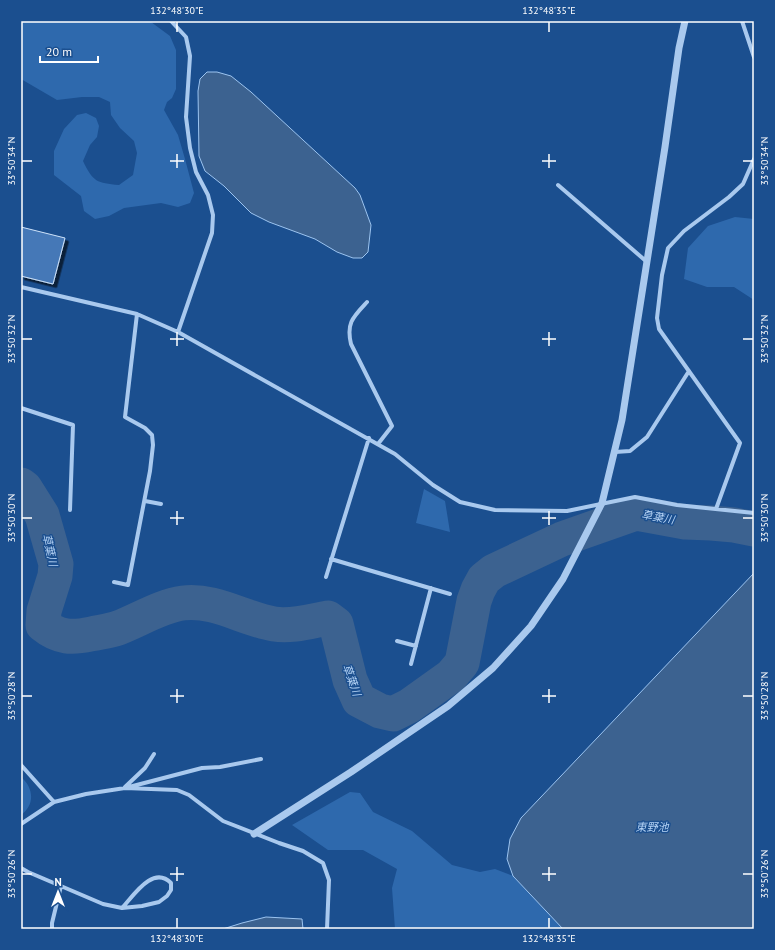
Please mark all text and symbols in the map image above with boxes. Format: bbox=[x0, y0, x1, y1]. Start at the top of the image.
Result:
text: 132°48'30"E bbox=[150, 4, 204, 17]
text: 132°48'35"E bbox=[522, 4, 576, 17]
scale bar bbox=[40, 38, 98, 64]
text: 20 m bbox=[46, 44, 72, 59]
text: 33°50'34"N bbox=[5, 136, 18, 186]
text: 33°50'34"N bbox=[758, 136, 771, 186]
text: 33°50'32"N bbox=[5, 314, 18, 364]
text: 33°50'32"N bbox=[758, 314, 771, 364]
text: 33°50'30"N bbox=[5, 493, 18, 543]
text: 33°50'30"N bbox=[758, 493, 771, 543]
water label: 草葉川 bbox=[641, 507, 676, 527]
water label: 草葉川 bbox=[39, 532, 61, 569]
water label: 草葉川 bbox=[340, 662, 365, 699]
text: 33°50'28"N bbox=[5, 671, 18, 721]
text: 33°50'28"N bbox=[758, 671, 771, 721]
water label: 東野池 bbox=[636, 820, 669, 834]
text: 33°50'26"N bbox=[5, 849, 18, 899]
text: 33°50'26"N bbox=[758, 849, 771, 899]
north arrow bbox=[38, 872, 78, 912]
text: N bbox=[54, 875, 62, 889]
text: 132°48'30"E bbox=[150, 932, 204, 945]
text: 132°48'35"E bbox=[522, 932, 576, 945]

